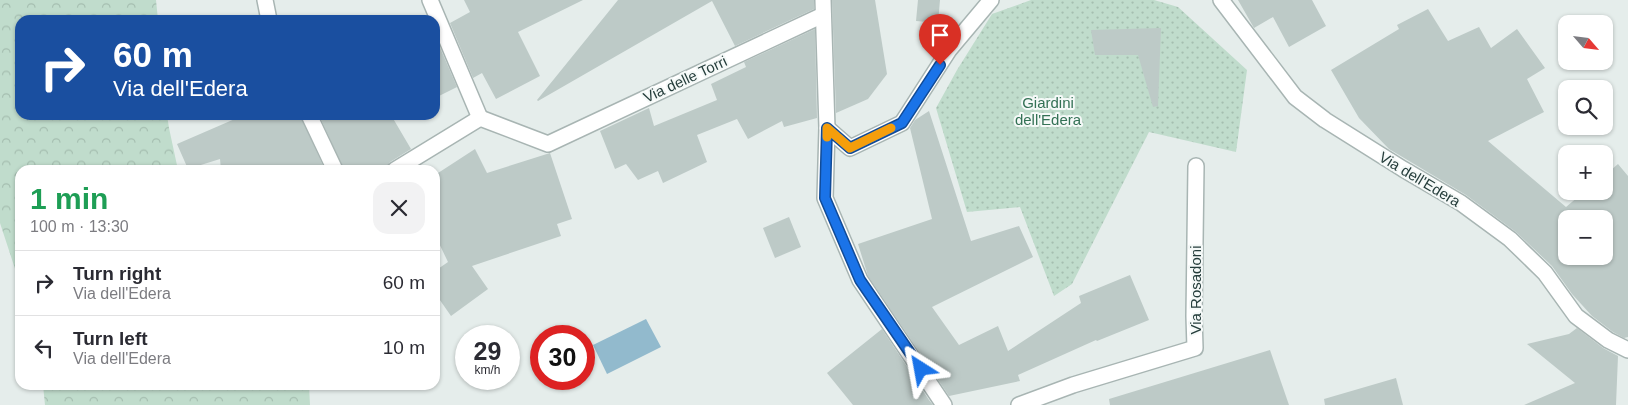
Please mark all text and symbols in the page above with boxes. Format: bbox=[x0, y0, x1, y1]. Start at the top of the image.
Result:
pin bbox=[919, 14, 961, 65]
north arrow bbox=[1558, 15, 1612, 70]
map controls bbox=[1558, 15, 1613, 265]
icon: arrive bbox=[926, 21, 954, 49]
icon: right bbox=[30, 35, 95, 100]
text: 60 m bbox=[113, 35, 193, 74]
street label: Via delle Torri bbox=[640, 52, 730, 106]
text: Via dell'Edera bbox=[113, 76, 248, 101]
button: search bbox=[1558, 80, 1613, 135]
park label: Giardini dell'Edera bbox=[1015, 94, 1082, 128]
button: + bbox=[1558, 145, 1613, 200]
street label: Via dell'Edera bbox=[1376, 148, 1464, 210]
text: 1 min bbox=[30, 182, 108, 215]
button: close bbox=[373, 182, 425, 234]
button: − bbox=[1558, 210, 1613, 265]
text: 100 m · 13:30 bbox=[30, 218, 129, 235]
street label: Via Rosadoni bbox=[1187, 246, 1204, 334]
text: Turn right bbox=[73, 263, 161, 284]
icon: right bbox=[30, 269, 58, 297]
text: 60 m bbox=[383, 272, 425, 293]
text: Via dell'Edera bbox=[73, 285, 171, 302]
speed limit sign: 30 bbox=[530, 325, 595, 390]
text: Turn left bbox=[73, 328, 148, 349]
icon: left bbox=[30, 334, 58, 362]
text: 10 m bbox=[383, 337, 425, 358]
text: 29 bbox=[474, 337, 501, 365]
position arrow bbox=[894, 342, 946, 394]
text: Via dell'Edera bbox=[73, 350, 171, 367]
text: km/h bbox=[474, 363, 501, 377]

